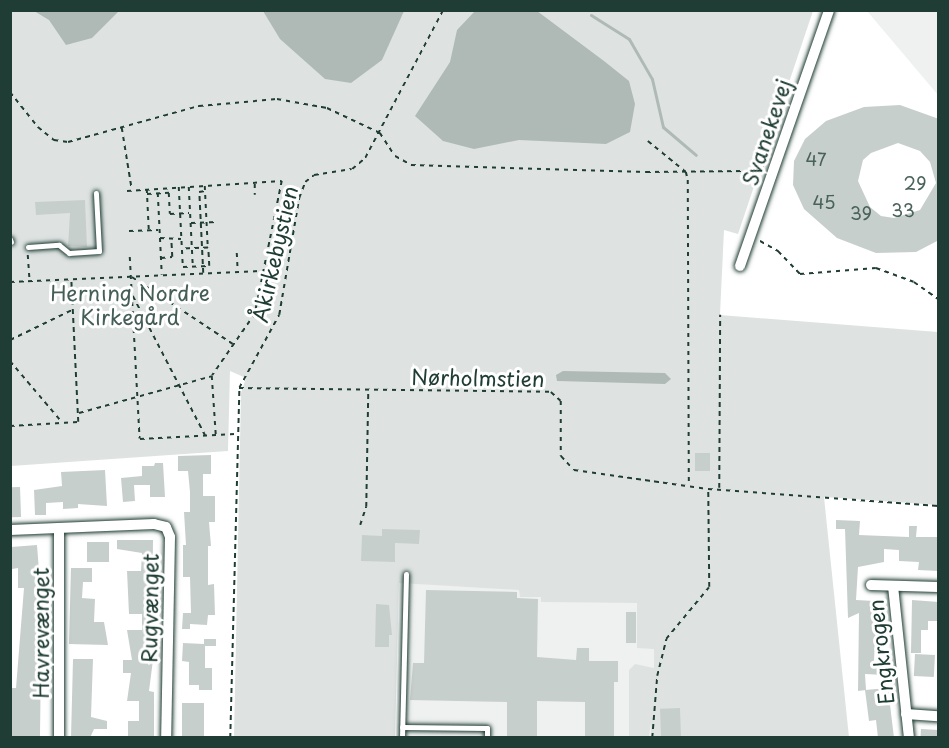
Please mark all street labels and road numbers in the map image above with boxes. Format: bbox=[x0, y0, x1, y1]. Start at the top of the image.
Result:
street label: Svanekevej bbox=[736, 76, 796, 188]
street label: Åkirkebystien bbox=[246, 183, 302, 325]
street label: Nørholmstien bbox=[411, 363, 545, 391]
street label: Rugvænget bbox=[135, 553, 163, 663]
street label: Havrevænget bbox=[27, 567, 53, 699]
street label: Engkrogen bbox=[862, 598, 898, 706]

